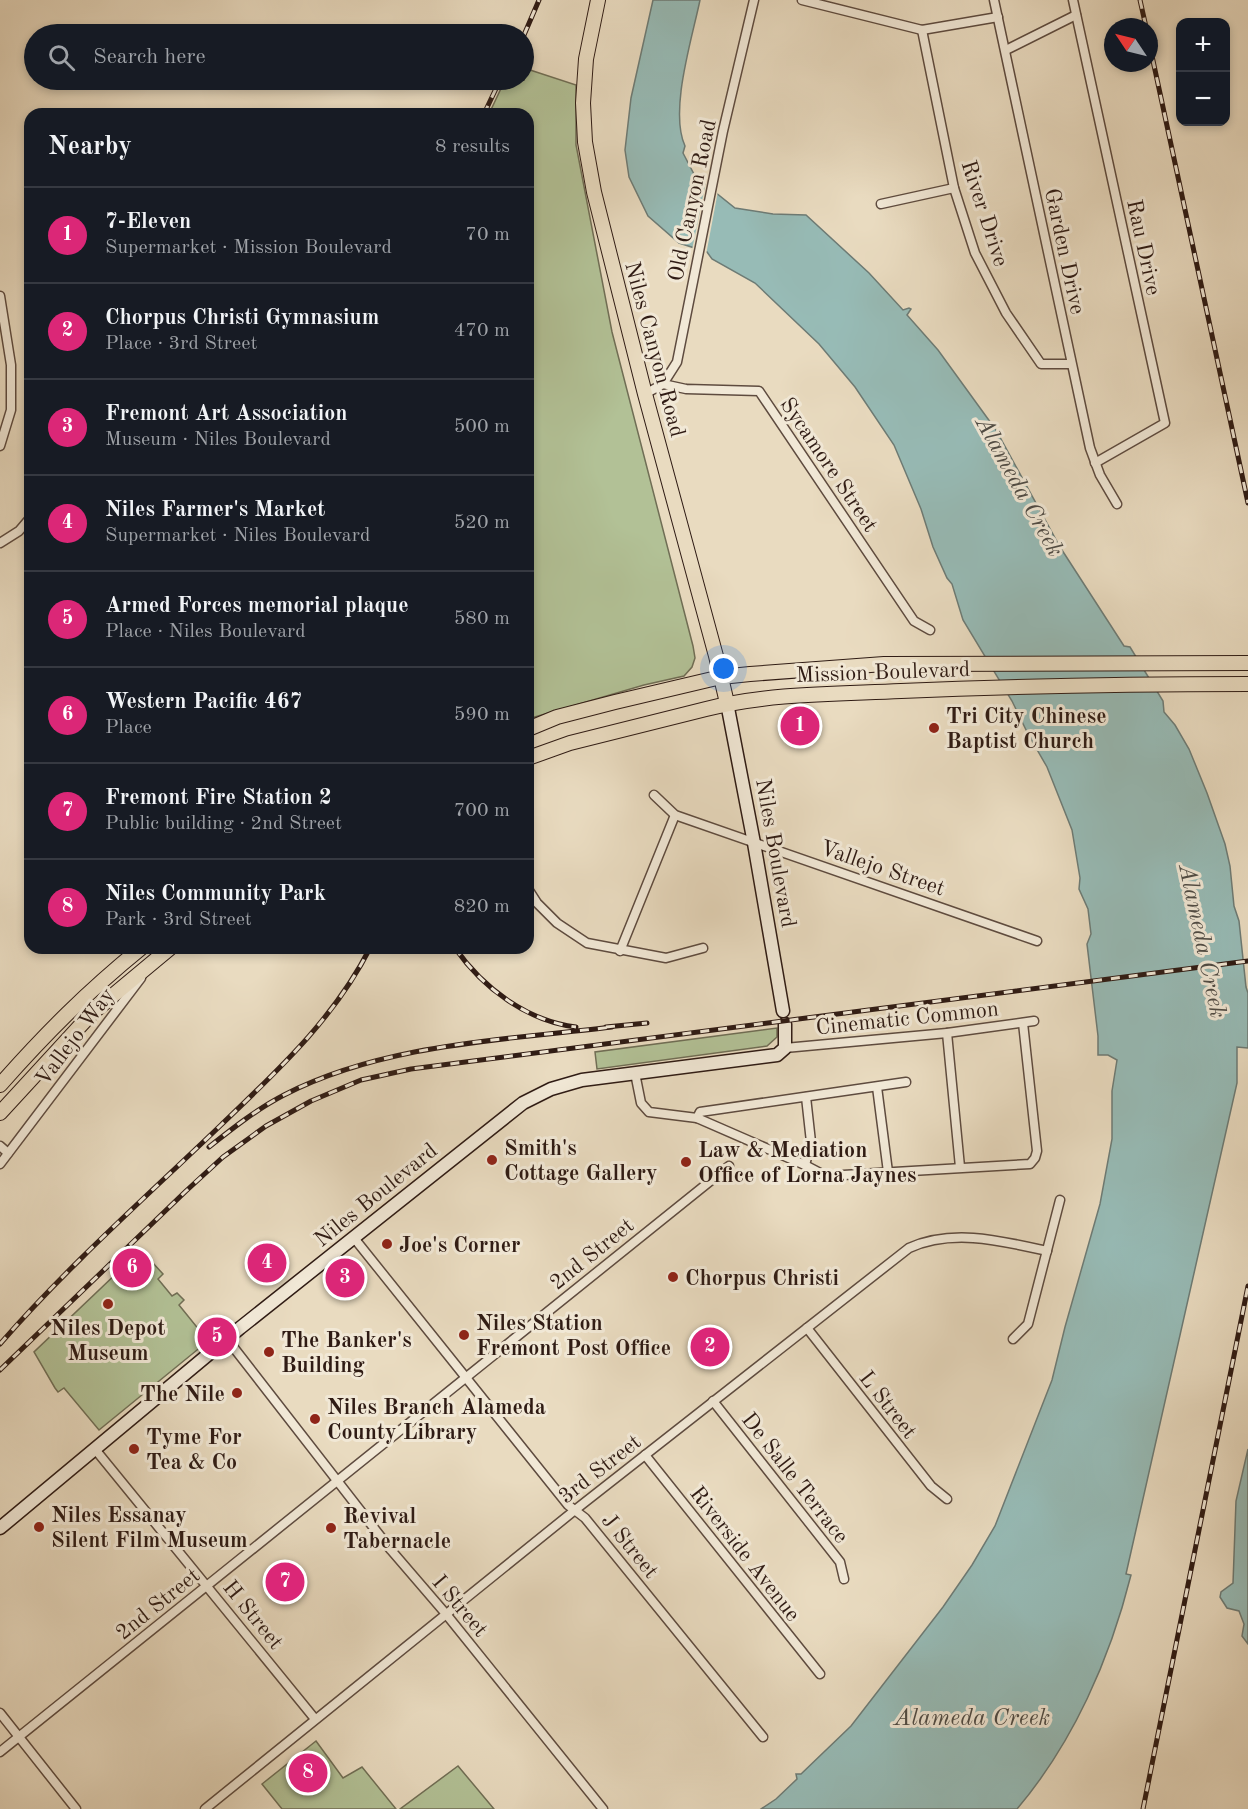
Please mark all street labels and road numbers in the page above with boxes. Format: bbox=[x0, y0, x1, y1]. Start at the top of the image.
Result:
street label: Old Canyon Road bbox=[665, 117, 721, 283]
street label: River Drive bbox=[957, 158, 1012, 270]
street label: Garden Drive bbox=[1040, 186, 1088, 316]
street label: Rau Drive bbox=[1122, 198, 1164, 297]
street label: Niles Canyon Road bbox=[620, 259, 688, 440]
street label: Sycamore Street bbox=[775, 394, 881, 536]
street label: Mission Boulevard bbox=[795, 659, 971, 687]
street label: Niles Boulevard bbox=[751, 777, 799, 930]
street label: Vallejo Street bbox=[817, 837, 948, 901]
street label: Vallejo Way bbox=[32, 984, 120, 1090]
street label: Cinematic Common bbox=[815, 998, 1000, 1040]
street label: Niles Boulevard bbox=[311, 1140, 442, 1252]
street label: 2nd Street bbox=[546, 1214, 638, 1295]
street label: L Street bbox=[854, 1367, 920, 1443]
street label: De Salle Terrace bbox=[737, 1409, 852, 1548]
street label: 3rd Street bbox=[555, 1431, 646, 1508]
street label: Riverside Avenue bbox=[685, 1483, 804, 1626]
street label: J Street bbox=[597, 1510, 662, 1583]
street label: 2nd Street bbox=[112, 1564, 204, 1645]
street label: I Street bbox=[428, 1571, 491, 1641]
street label: H Street bbox=[218, 1577, 287, 1654]

